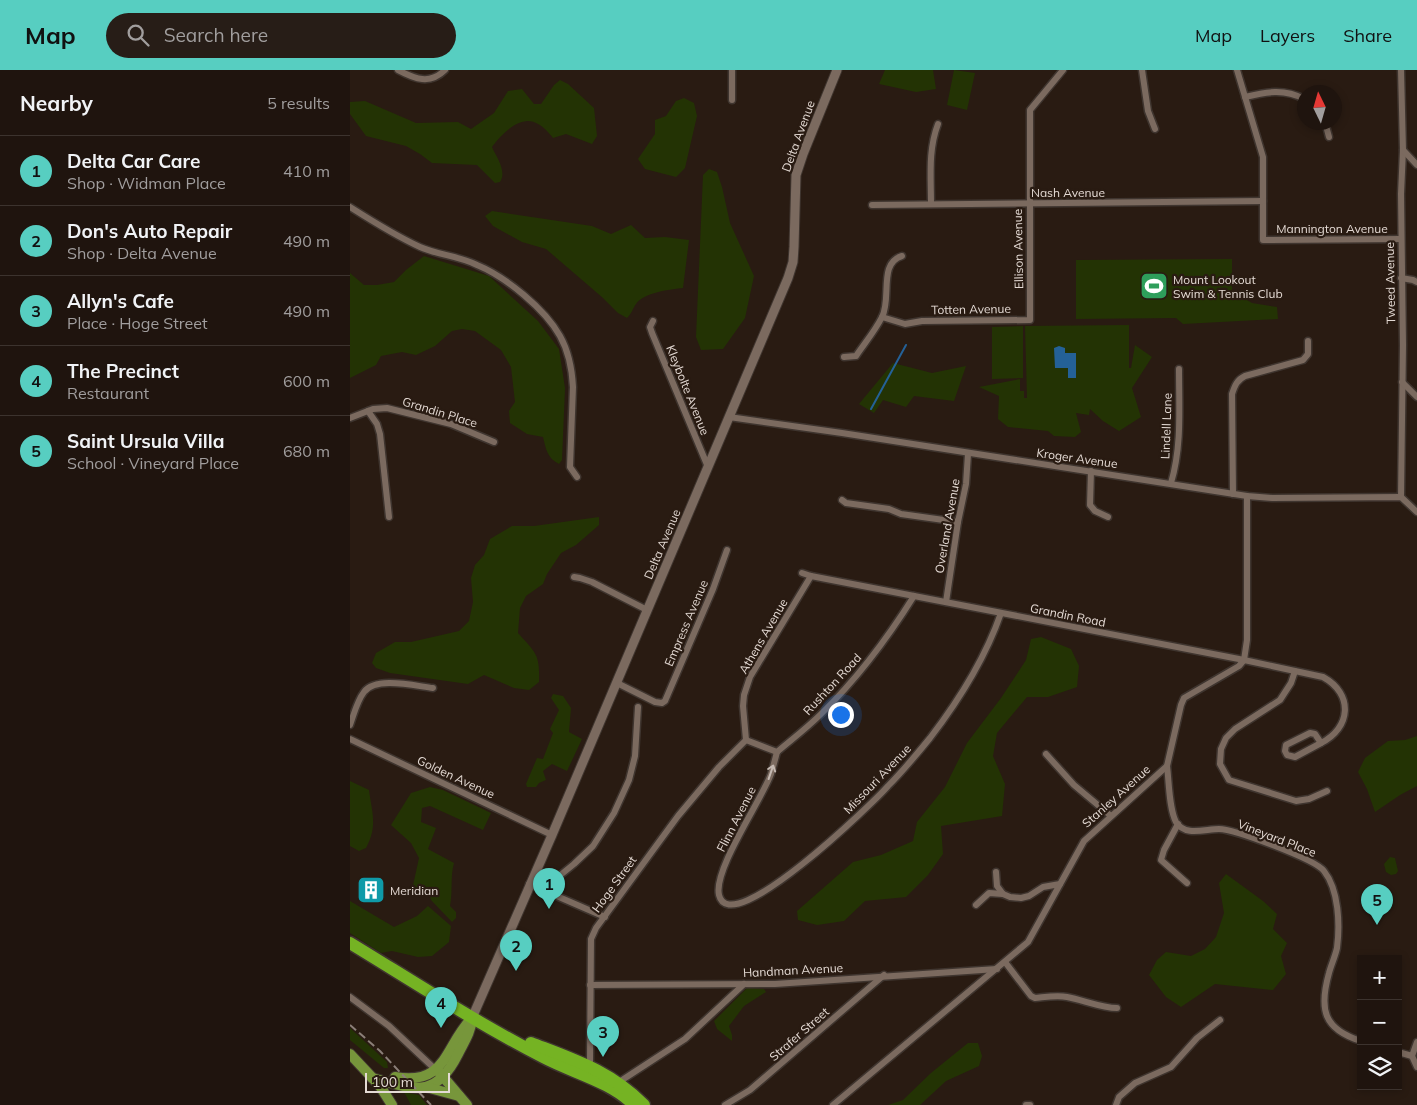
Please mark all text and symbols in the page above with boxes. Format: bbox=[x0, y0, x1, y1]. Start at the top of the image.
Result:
search box bbox=[106, 13, 456, 58]
text: Map bbox=[25, 20, 76, 50]
icon: search bbox=[124, 21, 152, 49]
text: Search here bbox=[164, 23, 268, 47]
text: Map bbox=[1195, 24, 1232, 47]
text: Layers bbox=[1260, 24, 1315, 47]
text: Share bbox=[1343, 24, 1392, 47]
north arrow bbox=[1297, 85, 1342, 130]
text: Nearby bbox=[20, 90, 93, 116]
text: 5 results bbox=[267, 93, 330, 113]
street label: Delta Avenue bbox=[778, 98, 818, 174]
text: Delta Car Care bbox=[67, 149, 200, 173]
text: 1 bbox=[31, 161, 41, 181]
text: 410 m bbox=[283, 161, 330, 181]
text: Shop · Widman Place bbox=[67, 173, 226, 193]
street label: Nash Avenue bbox=[1031, 185, 1105, 200]
street label: Ellison Avenue bbox=[1010, 209, 1026, 289]
text: Don's Auto Repair bbox=[67, 219, 232, 243]
street label: Mannington Avenue bbox=[1276, 221, 1388, 236]
text: 2 bbox=[31, 231, 41, 251]
text: 490 m bbox=[283, 231, 330, 251]
street label: Tweed Avenue bbox=[1382, 242, 1398, 324]
text: Shop · Delta Avenue bbox=[67, 243, 217, 263]
sports icon: Mount Lookout Swim & Tennis Club bbox=[1139, 271, 1169, 301]
place label: Mount Lookout Swim & Tennis Club bbox=[1173, 272, 1283, 301]
text: Allyn's Cafe bbox=[67, 289, 174, 313]
text: 3 bbox=[31, 301, 41, 321]
text: 490 m bbox=[283, 301, 330, 321]
street label: Totten Avenue bbox=[931, 301, 1011, 317]
text: Place · Hoge Street bbox=[67, 313, 208, 333]
street label: Kleybolte Avenue bbox=[663, 343, 713, 437]
text: The Precinct bbox=[67, 359, 179, 383]
text: 4 bbox=[31, 371, 41, 391]
text: 600 m bbox=[283, 371, 330, 391]
text: Restaurant bbox=[67, 383, 149, 403]
street label: Grandin Place bbox=[401, 393, 479, 431]
street label: Lindell Lane bbox=[1157, 393, 1175, 459]
text: Saint Ursula Villa bbox=[67, 429, 224, 453]
text: 5 bbox=[31, 441, 41, 461]
text: 680 m bbox=[283, 441, 330, 461]
street label: Kroger Avenue bbox=[1035, 445, 1119, 471]
text: School · Vineyard Place bbox=[67, 453, 239, 473]
street label: Overland Avenue bbox=[931, 478, 963, 574]
street label: Delta Avenue bbox=[641, 507, 683, 581]
street label: Empress Avenue bbox=[661, 578, 711, 668]
street label: Athens Avenue bbox=[735, 596, 791, 676]
street label: Grandin Road bbox=[1029, 600, 1107, 630]
street label: Rushton Road bbox=[800, 650, 864, 718]
your location bbox=[828, 702, 854, 728]
street label: Missouri Avenue bbox=[840, 741, 914, 817]
street label: Golden Avenue bbox=[415, 752, 497, 802]
street label: Stanley Avenue bbox=[1079, 761, 1153, 831]
one-way arrow bbox=[767, 765, 776, 780]
street label: Flinn Avenue bbox=[713, 784, 759, 854]
street label: Vineyard Place bbox=[1236, 816, 1318, 860]
street label: Hoge Street bbox=[588, 853, 640, 915]
pin: 1 bbox=[533, 868, 565, 909]
building icon: Meridian bbox=[356, 875, 386, 905]
place label: Meridian bbox=[390, 883, 438, 898]
pin: 5 bbox=[1361, 884, 1393, 925]
pin: 2 bbox=[500, 930, 532, 971]
map controls bbox=[1357, 955, 1402, 1090]
button: + bbox=[1357, 955, 1402, 1000]
street label: Handman Avenue bbox=[743, 960, 843, 980]
pin: 4 bbox=[425, 987, 457, 1028]
button: − bbox=[1357, 1000, 1402, 1045]
street label: Strafer Street bbox=[766, 1004, 832, 1064]
pin: 3 bbox=[587, 1016, 619, 1057]
button: layers bbox=[1357, 1045, 1402, 1090]
scale bar bbox=[365, 1070, 450, 1093]
text: 100 m bbox=[372, 1073, 413, 1091]

